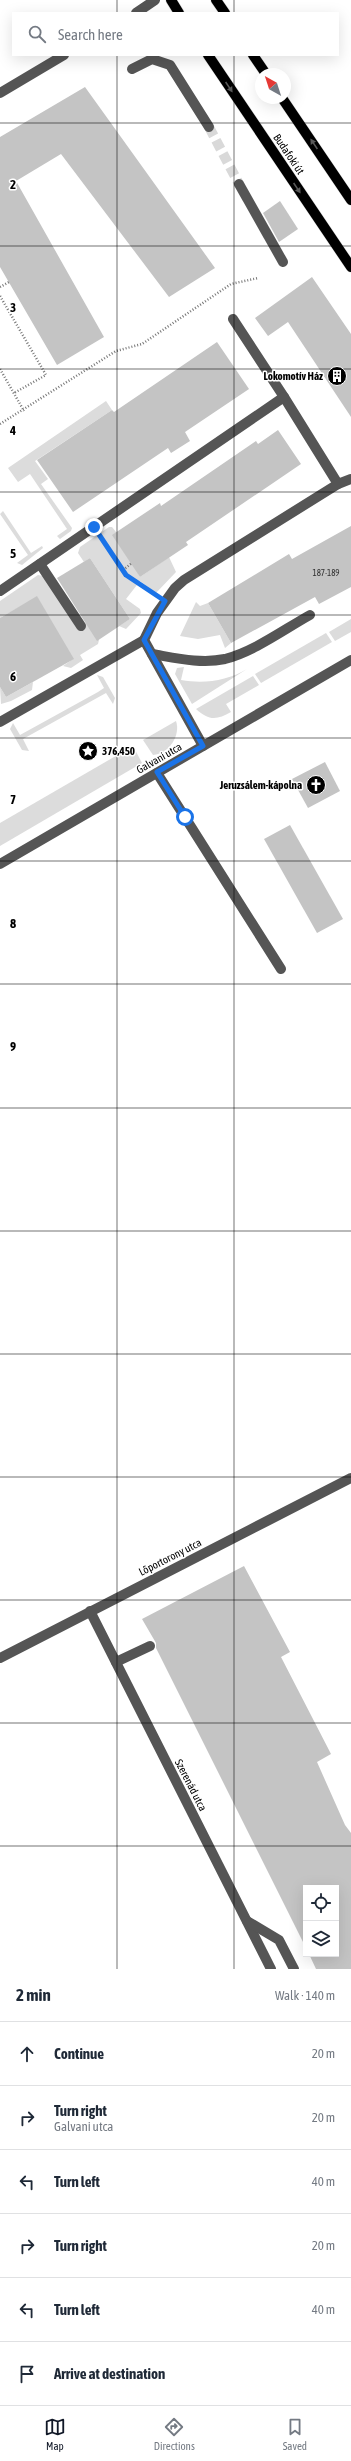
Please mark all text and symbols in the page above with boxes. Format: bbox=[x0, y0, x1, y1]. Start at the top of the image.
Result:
search box bbox=[12, 12, 339, 56]
icon: search bbox=[26, 23, 48, 45]
text: Search here bbox=[58, 26, 123, 43]
north arrow bbox=[255, 68, 291, 104]
one-way arrow bbox=[226, 82, 233, 93]
street label: Budafoki út bbox=[271, 132, 307, 176]
one-way arrow bbox=[310, 139, 318, 150]
text: 2 bbox=[10, 177, 16, 192]
one-way arrow bbox=[293, 182, 301, 193]
text: 3 bbox=[10, 300, 16, 315]
building icon: Lokomotív Ház bbox=[326, 365, 348, 387]
place label: Lokomotív Ház bbox=[263, 370, 323, 382]
text: 4 bbox=[9, 423, 16, 438]
route end bbox=[85, 518, 103, 536]
text: 5 bbox=[10, 546, 16, 561]
house number: 187-189 bbox=[312, 568, 340, 578]
text: 6 bbox=[10, 669, 16, 684]
place icon: 376,450 bbox=[77, 740, 99, 762]
street label: Galvani utca bbox=[134, 740, 184, 776]
place label: 376,450 bbox=[102, 745, 135, 757]
church icon: Jeruzsálem-kápolna bbox=[305, 774, 327, 796]
place label: Jeruzsálem-kápolna bbox=[219, 779, 302, 791]
text: 7 bbox=[10, 792, 16, 807]
route start bbox=[176, 808, 194, 826]
text: 8 bbox=[10, 916, 16, 931]
text: 9 bbox=[10, 1039, 16, 1054]
street label: Lőportorony utca bbox=[137, 1536, 203, 1578]
street label: Szerenád utca bbox=[173, 1757, 209, 1813]
map controls bbox=[303, 1885, 339, 1957]
button: locate bbox=[303, 1885, 339, 1921]
button: layers bbox=[303, 1921, 339, 1957]
text: 2 min bbox=[16, 1985, 51, 2005]
text: Walk · 140 m bbox=[275, 1988, 335, 2003]
icon: ahead bbox=[16, 2043, 38, 2065]
text: Continue bbox=[54, 2045, 104, 2062]
text: 20 m bbox=[312, 2046, 335, 2061]
text: Turn right bbox=[54, 2102, 107, 2119]
icon: right bbox=[16, 2107, 38, 2129]
text: 20 m bbox=[312, 2110, 335, 2125]
text: Galvani utca bbox=[54, 2119, 113, 2134]
icon: left bbox=[16, 2171, 38, 2193]
text: Turn left bbox=[54, 2173, 100, 2190]
text: 40 m bbox=[312, 2174, 335, 2189]
icon: right bbox=[16, 2235, 38, 2257]
text: Turn right bbox=[54, 2237, 107, 2254]
text: 20 m bbox=[312, 2238, 335, 2253]
icon: left bbox=[16, 2299, 38, 2321]
text: Turn left bbox=[54, 2301, 100, 2318]
text: 40 m bbox=[312, 2302, 335, 2317]
icon: arrive bbox=[16, 2363, 38, 2385]
text: Arrive at destination bbox=[54, 2365, 165, 2382]
tab: Map bbox=[44, 2416, 66, 2452]
tab: Directions bbox=[154, 2416, 195, 2452]
tab: Saved bbox=[283, 2416, 307, 2452]

